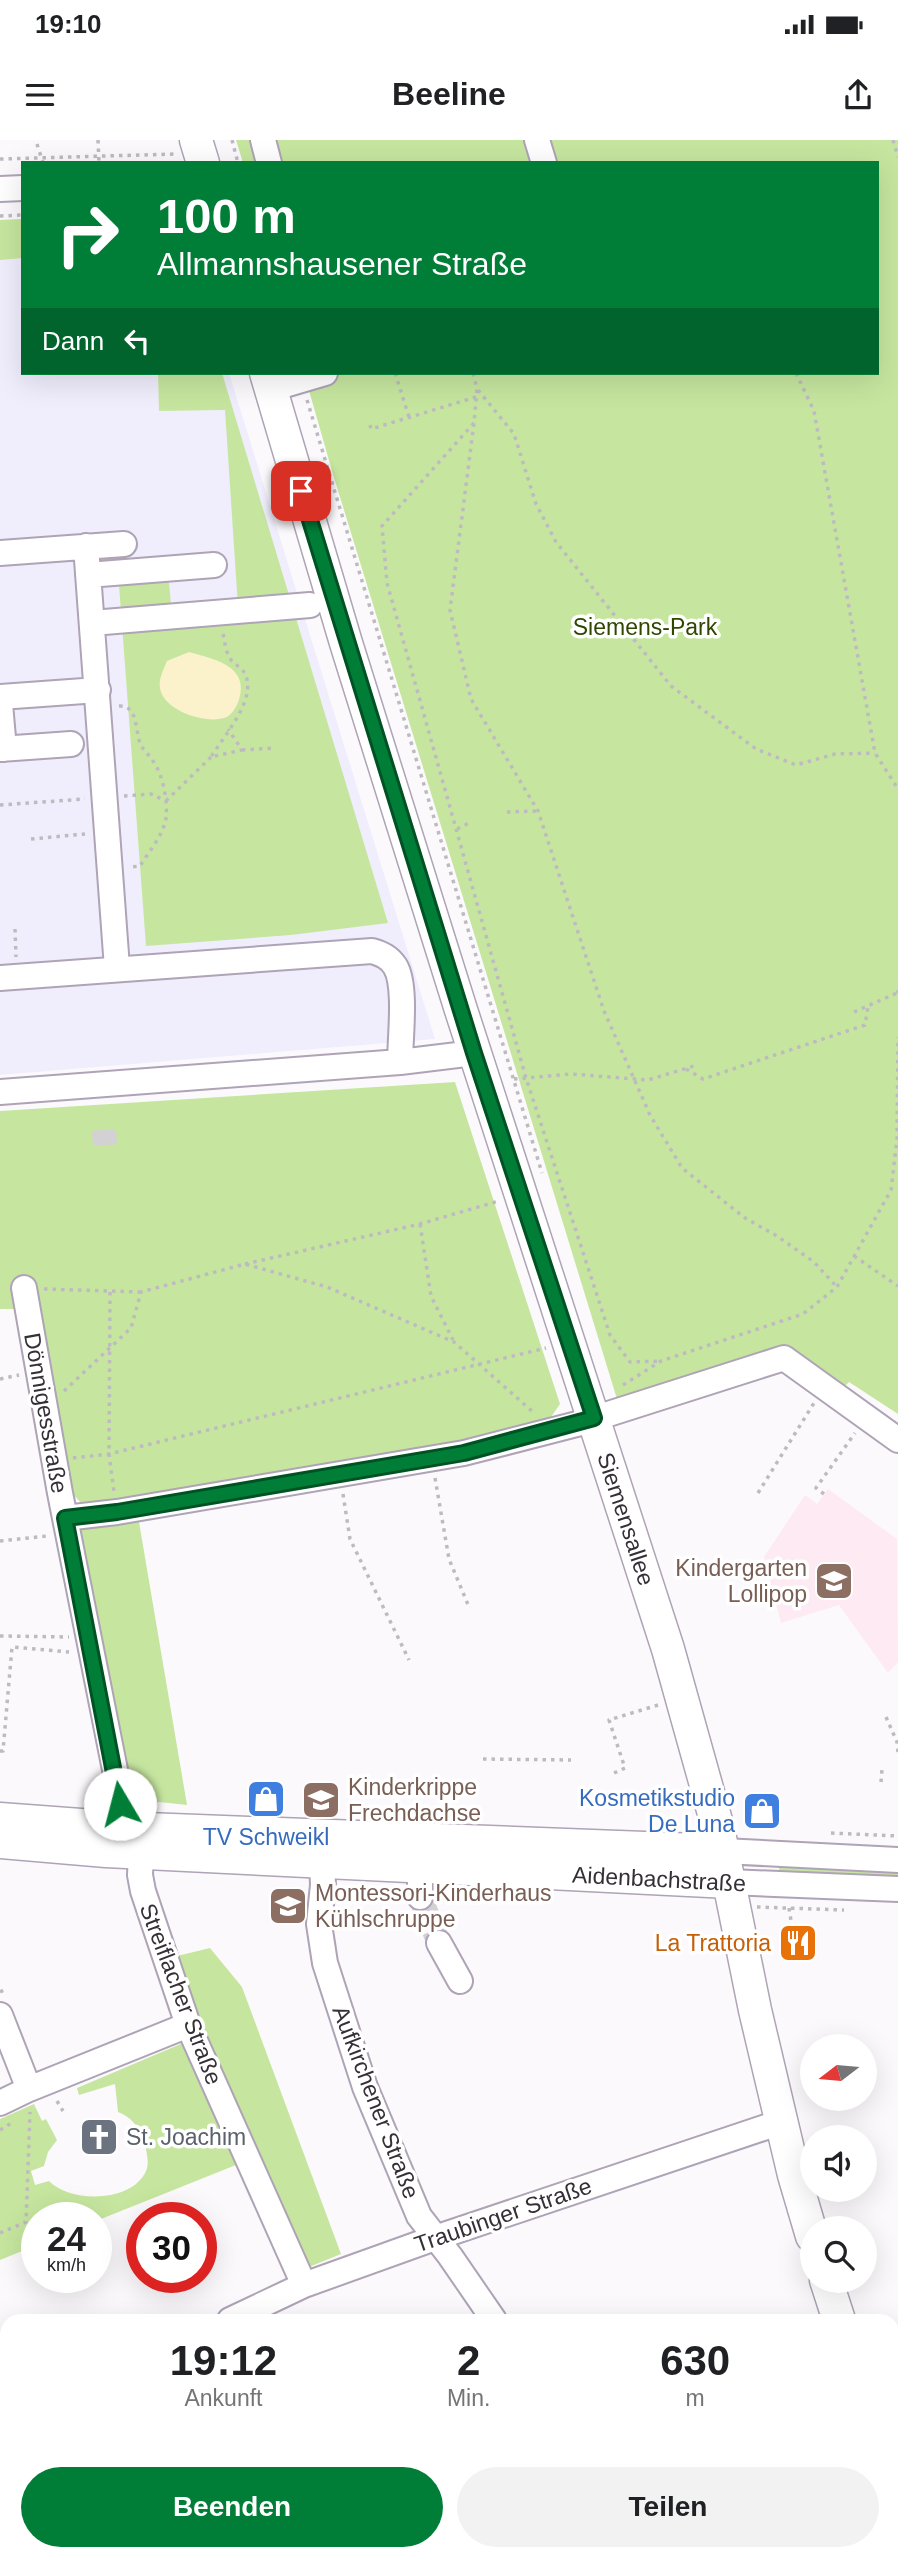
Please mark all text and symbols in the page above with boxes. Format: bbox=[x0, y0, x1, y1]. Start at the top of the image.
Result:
text: 19:10 bbox=[35, 9, 102, 39]
icon: menu bbox=[21, 76, 59, 114]
text: Beeline bbox=[392, 76, 506, 112]
icon: share bbox=[839, 76, 877, 114]
icon: right bbox=[42, 189, 133, 280]
text: 100 m bbox=[157, 189, 296, 243]
text: Allmannshausener Straße bbox=[157, 246, 527, 282]
icon: left bbox=[118, 322, 156, 360]
text: Dann bbox=[42, 326, 104, 356]
pin bbox=[271, 461, 331, 521]
icon: arrive bbox=[282, 472, 320, 510]
park label: Siemens-Park bbox=[573, 614, 718, 640]
street label: Dönnigesstraße bbox=[19, 1331, 73, 1495]
street label: Siemensallee bbox=[592, 1449, 660, 1589]
place label: Kindergarten Lollipop bbox=[675, 1555, 807, 1607]
school or university icon: Kindergarten Lollipop bbox=[813, 1560, 855, 1602]
position arrow bbox=[83, 1767, 157, 1841]
place label: Kinderkrippe Frechdachse bbox=[348, 1774, 481, 1826]
shop icon: TV Schweikl bbox=[245, 1778, 287, 1820]
school or university icon: Kinderkrippe Frechdachse bbox=[300, 1779, 342, 1821]
place label: Kosmetikstudio De Luna bbox=[579, 1785, 735, 1837]
shop icon: Kosmetikstudio De Luna bbox=[741, 1790, 783, 1832]
place label: TV Schweikl bbox=[203, 1824, 329, 1850]
street label: Aidenbachstraße bbox=[571, 1861, 747, 1897]
place label: Montessori-Kinderhaus Kühlschruppe bbox=[315, 1880, 552, 1932]
school or university icon: Montessori-Kinderhaus Kühlschruppe bbox=[267, 1885, 309, 1927]
street label: Streiflacher Straße bbox=[135, 1900, 227, 2088]
restaurant icon: La Trattoria bbox=[777, 1922, 819, 1964]
place label: La Trattoria bbox=[655, 1930, 771, 1956]
street label: Aufkirchener Straße bbox=[327, 2002, 425, 2202]
north arrow bbox=[800, 2034, 877, 2110]
map controls bbox=[800, 2034, 877, 2293]
church icon: St. Joachim bbox=[78, 2116, 120, 2158]
place label: St. Joachim bbox=[126, 2124, 246, 2150]
button: sound bbox=[800, 2125, 877, 2202]
street label: Traubinger Straße bbox=[411, 2172, 595, 2258]
speed limit sign: 30 bbox=[126, 2202, 217, 2293]
button: search bbox=[800, 2216, 877, 2293]
text: 24 bbox=[47, 2219, 86, 2258]
text: km/h bbox=[47, 2255, 86, 2275]
text: 19:12 bbox=[170, 2337, 277, 2384]
text: 2 bbox=[457, 2337, 480, 2384]
text: 630 bbox=[660, 2337, 730, 2384]
text: Ankunft bbox=[184, 2385, 262, 2411]
text: Min. bbox=[447, 2385, 490, 2411]
text: m bbox=[686, 2385, 705, 2411]
button: Beenden bbox=[21, 2467, 443, 2547]
button: Teilen bbox=[457, 2467, 879, 2547]

